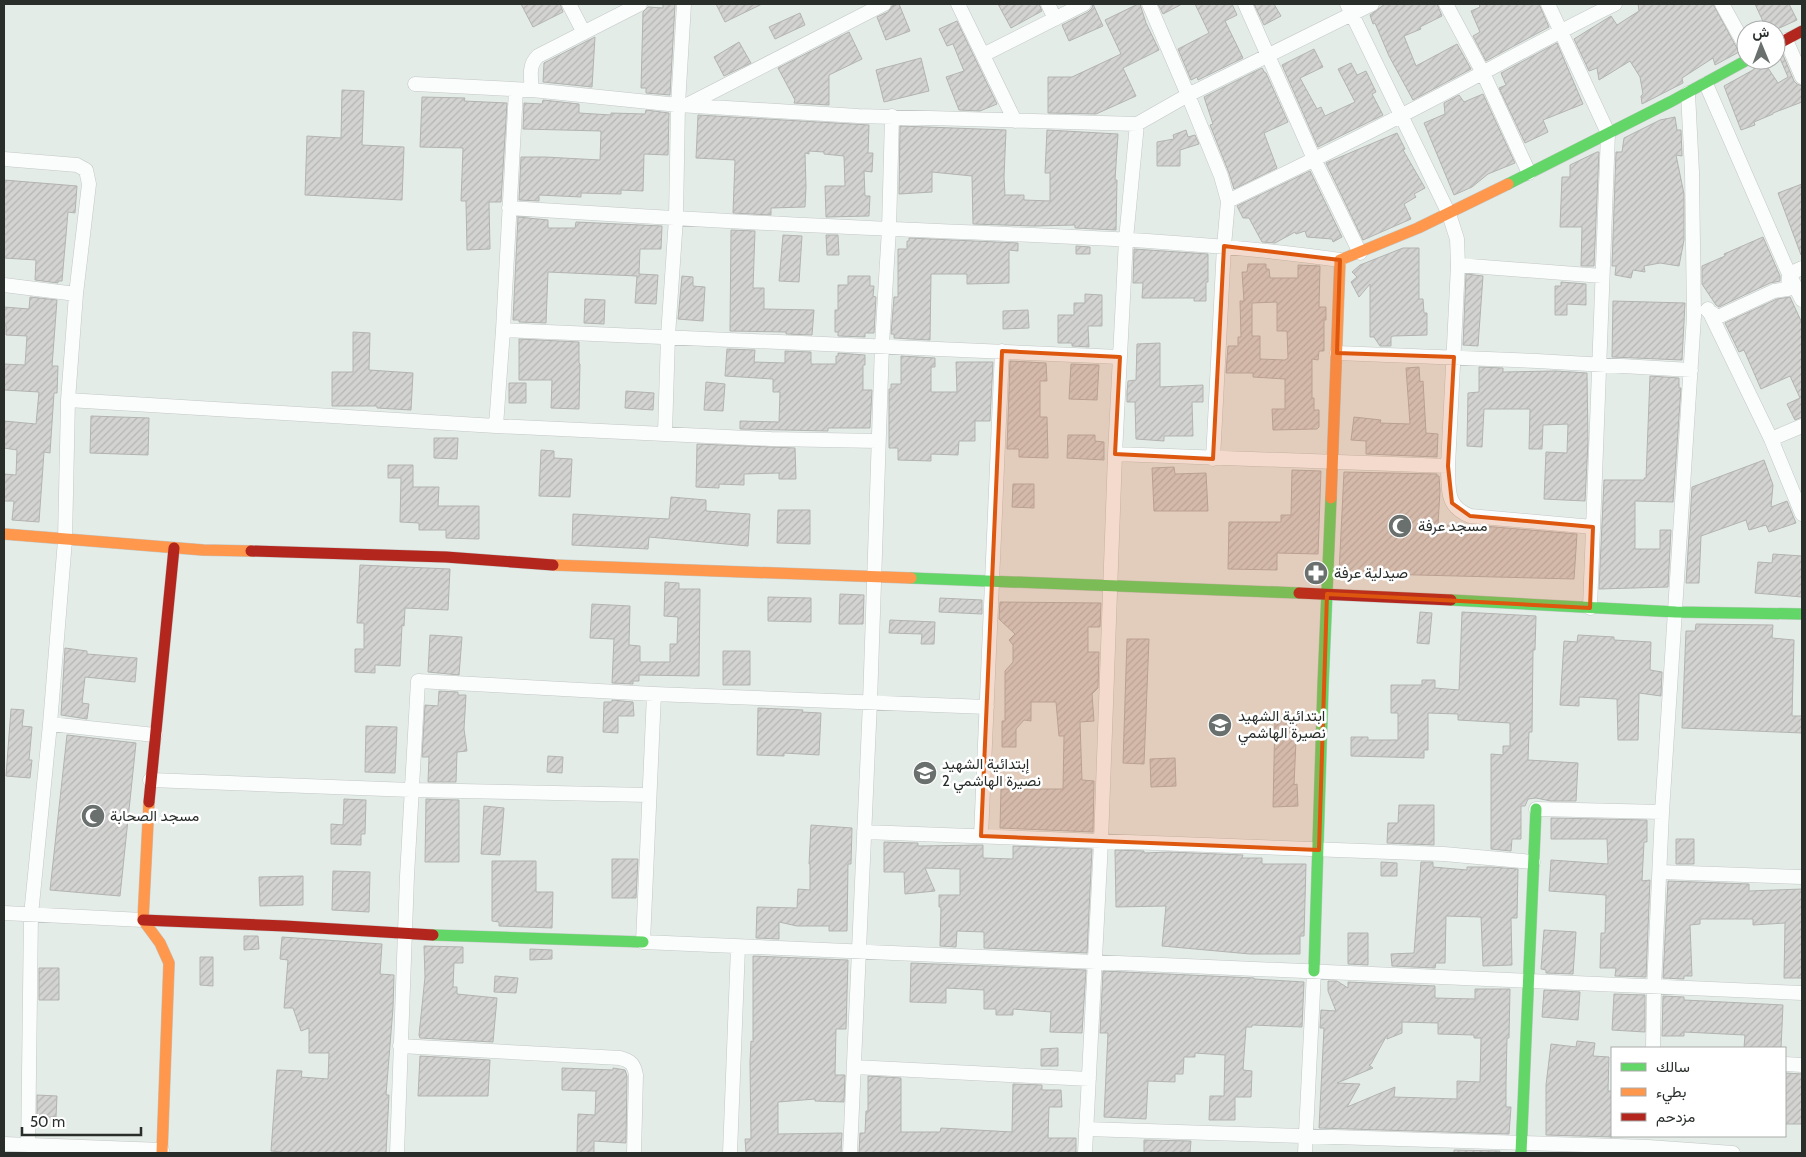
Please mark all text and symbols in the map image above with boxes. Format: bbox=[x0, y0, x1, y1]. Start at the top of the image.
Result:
north arrow bbox=[1736, 20, 1786, 70]
text: ش bbox=[1752, 23, 1770, 41]
mosque icon: مسجد عرفة bbox=[1387, 513, 1413, 539]
place label: مسجد عرفة bbox=[1418, 517, 1487, 535]
pharmacy icon: صيدلية عرفة bbox=[1303, 560, 1329, 586]
place label: صيدلية عرفة bbox=[1334, 564, 1408, 582]
place label: ابتدائية الشهيد نصيرة الهاشمي bbox=[1238, 707, 1326, 746]
school or university icon: ابتدائية الشهيد نصيرة الهاشمي bbox=[1207, 712, 1233, 738]
place label: إبتدائية الشهيد نصيرة الهاشمي 2 bbox=[942, 755, 1041, 794]
school or university icon: إبتدائية الشهيد نصيرة الهاشمي 2 bbox=[912, 760, 938, 786]
mosque icon: مسجد الصحابة bbox=[80, 803, 106, 829]
place label: مسجد الصحابة bbox=[110, 807, 199, 825]
legend bbox=[1611, 1047, 1786, 1137]
text: سالك bbox=[1656, 1058, 1690, 1076]
text: بطيء bbox=[1656, 1083, 1686, 1105]
scale bar bbox=[22, 1104, 141, 1136]
text: مزدحم bbox=[1656, 1108, 1695, 1127]
text: 50 m bbox=[30, 1113, 65, 1131]

